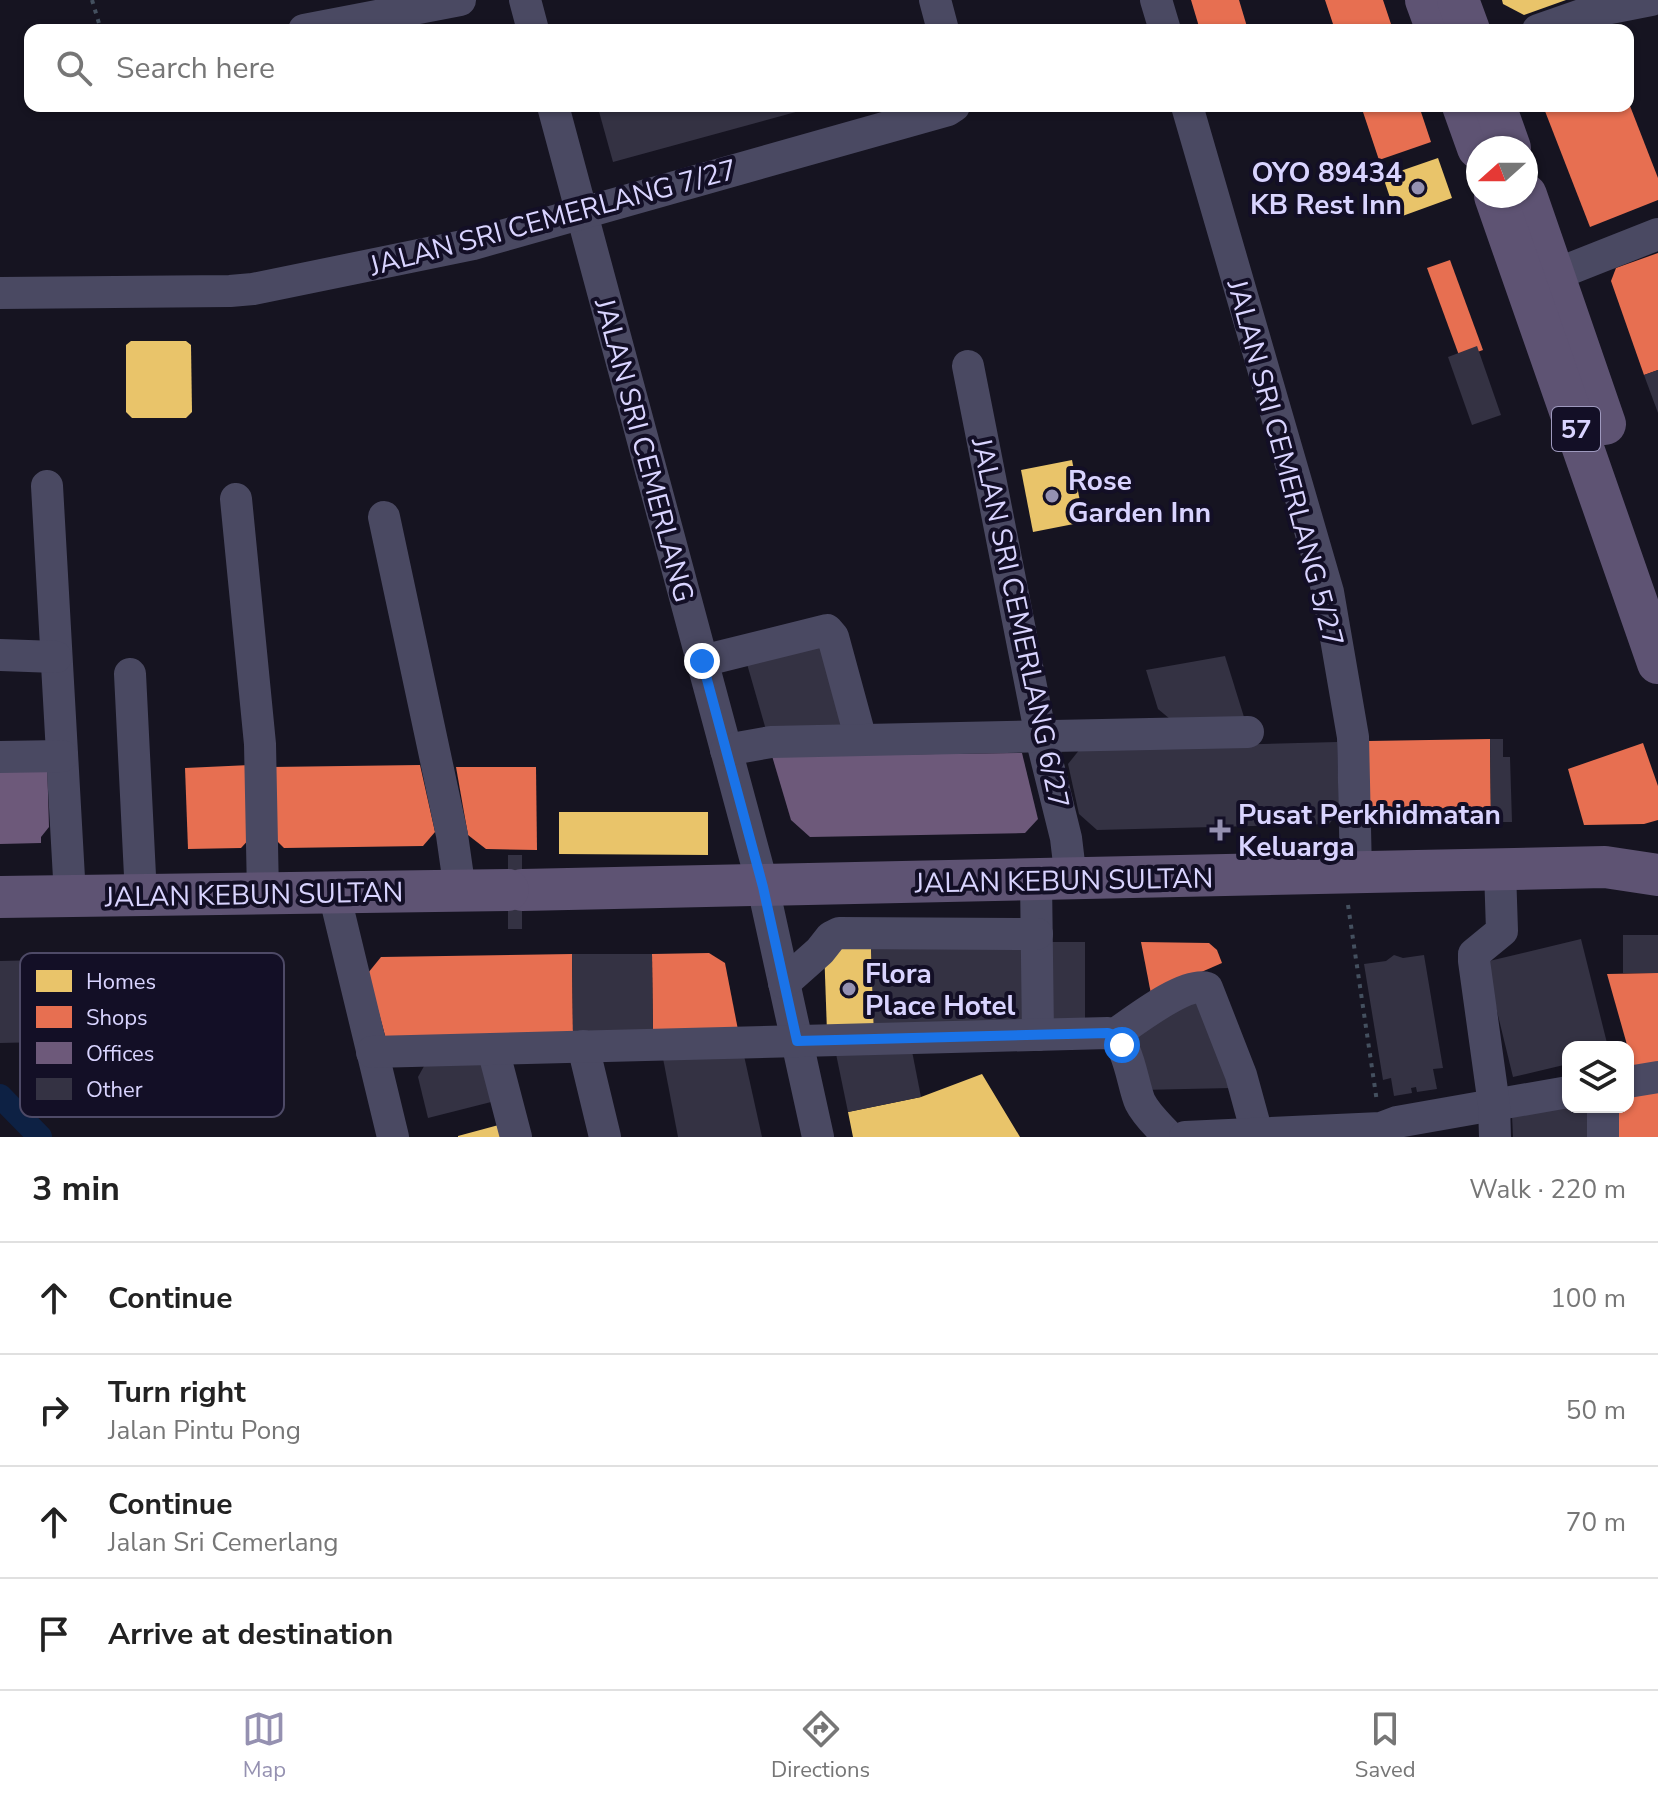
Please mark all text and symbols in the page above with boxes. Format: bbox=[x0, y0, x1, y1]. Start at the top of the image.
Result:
search box bbox=[24, 24, 1634, 112]
icon: search bbox=[52, 46, 96, 90]
text: Search here bbox=[116, 48, 275, 89]
north arrow bbox=[1466, 136, 1538, 208]
street label: JALAN SRI CEMERLANG 7/27 bbox=[365, 151, 741, 286]
place label: OYO 89434 KB Rest Inn bbox=[1250, 154, 1402, 224]
marker: OYO 89434 KB Rest Inn bbox=[1409, 179, 1427, 197]
street label: JALAN SRI CEMERLANG 5/27 bbox=[1217, 275, 1352, 651]
street label: JALAN SRI CEMERLANG bbox=[585, 293, 703, 606]
road number: 57 bbox=[1552, 407, 1600, 451]
street label: JALAN SRI CEMERLANG 6/27 bbox=[962, 433, 1078, 812]
place label: Rose Garden Inn bbox=[1068, 462, 1211, 532]
marker: Rose Garden Inn bbox=[1043, 487, 1061, 505]
route end bbox=[684, 643, 720, 679]
place label: Pusat Perkhidmatan Keluarga bbox=[1238, 796, 1501, 866]
marker: Pusat Perkhidmatan Keluarga bbox=[1209, 819, 1231, 841]
street label: JALAN KEBUN SULTAN bbox=[913, 859, 1214, 903]
street label: JALAN KEBUN SULTAN bbox=[103, 873, 404, 917]
legend bbox=[20, 953, 284, 1117]
place label: Flora Place Hotel bbox=[865, 955, 1016, 1025]
text: Homes bbox=[86, 967, 156, 997]
marker: Flora Place Hotel bbox=[840, 980, 858, 998]
text: Shops bbox=[86, 1003, 148, 1033]
route start bbox=[1104, 1027, 1140, 1063]
text: Offices bbox=[86, 1039, 154, 1069]
map controls bbox=[1562, 1041, 1634, 1113]
button: layers bbox=[1562, 1041, 1634, 1113]
text: Other bbox=[86, 1075, 143, 1105]
text: 3 min bbox=[32, 1166, 120, 1212]
text: Walk · 220 m bbox=[1469, 1172, 1626, 1207]
icon: ahead bbox=[32, 1276, 76, 1320]
text: Continue bbox=[108, 1278, 233, 1319]
text: 100 m bbox=[1550, 1281, 1626, 1316]
text: Turn right bbox=[108, 1372, 246, 1413]
icon: right bbox=[32, 1388, 76, 1432]
text: 50 m bbox=[1566, 1393, 1626, 1428]
text: Jalan Pintu Pong bbox=[108, 1413, 301, 1448]
text: Continue bbox=[108, 1484, 233, 1525]
icon: ahead bbox=[32, 1500, 76, 1544]
text: 70 m bbox=[1566, 1505, 1626, 1540]
text: Jalan Sri Cemerlang bbox=[108, 1525, 338, 1560]
icon: arrive bbox=[32, 1612, 76, 1656]
text: Arrive at destination bbox=[108, 1614, 393, 1655]
tab: Map bbox=[242, 1707, 286, 1785]
tab: Directions bbox=[771, 1707, 870, 1785]
tab: Saved bbox=[1355, 1707, 1416, 1785]

